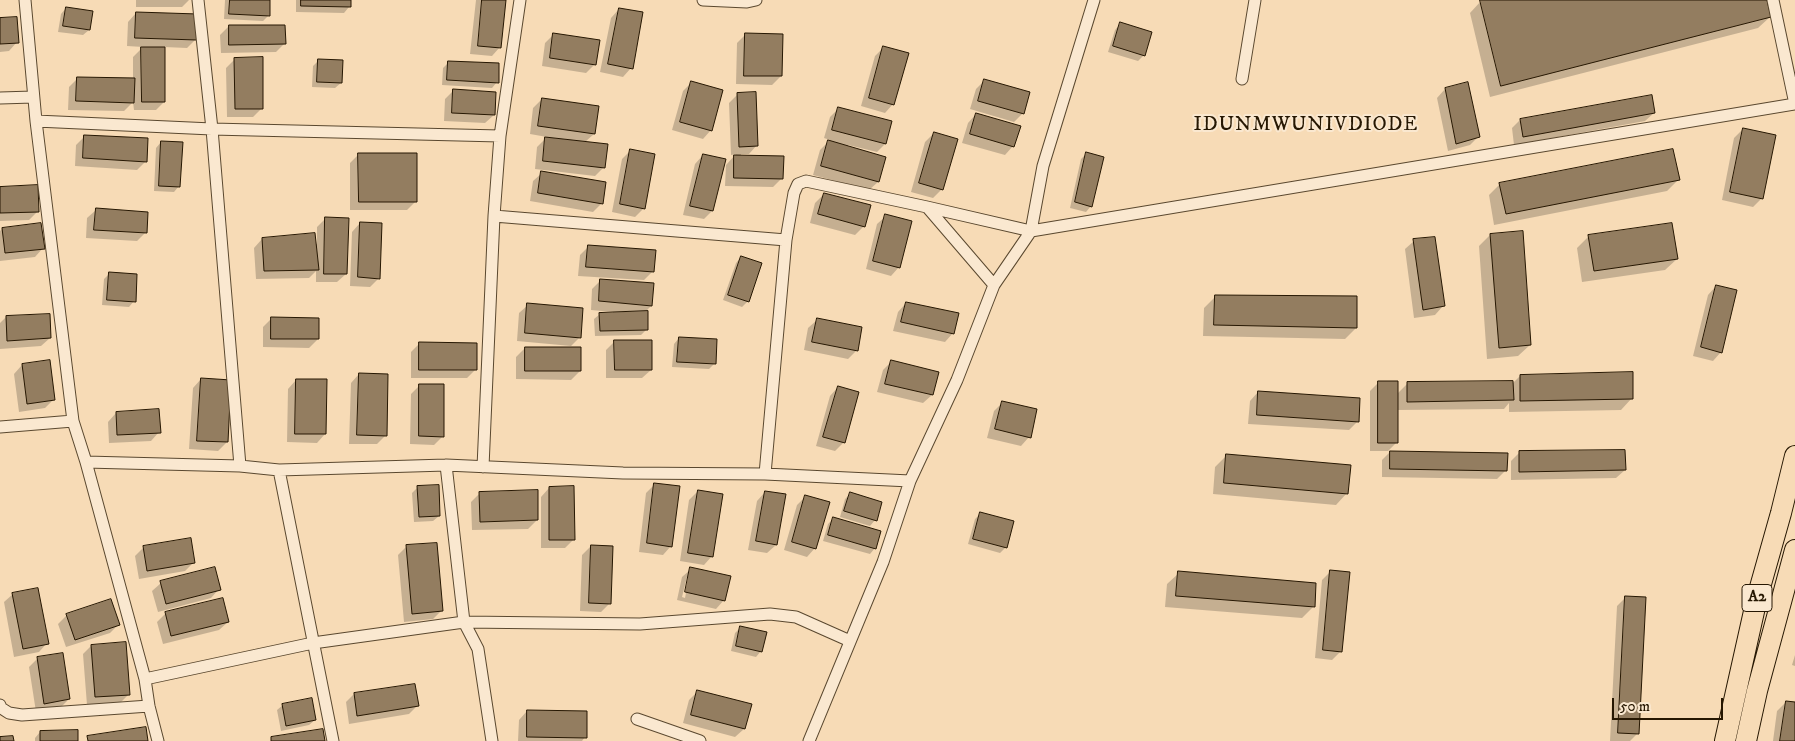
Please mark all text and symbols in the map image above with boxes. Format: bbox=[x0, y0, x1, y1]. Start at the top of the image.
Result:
district label: IDUNMWUNIVDIODE bbox=[1192, 114, 1420, 138]
road number: A2 bbox=[1742, 584, 1772, 612]
scale bar bbox=[1615, 688, 1726, 720]
text: 50 m bbox=[1620, 697, 1650, 716]

